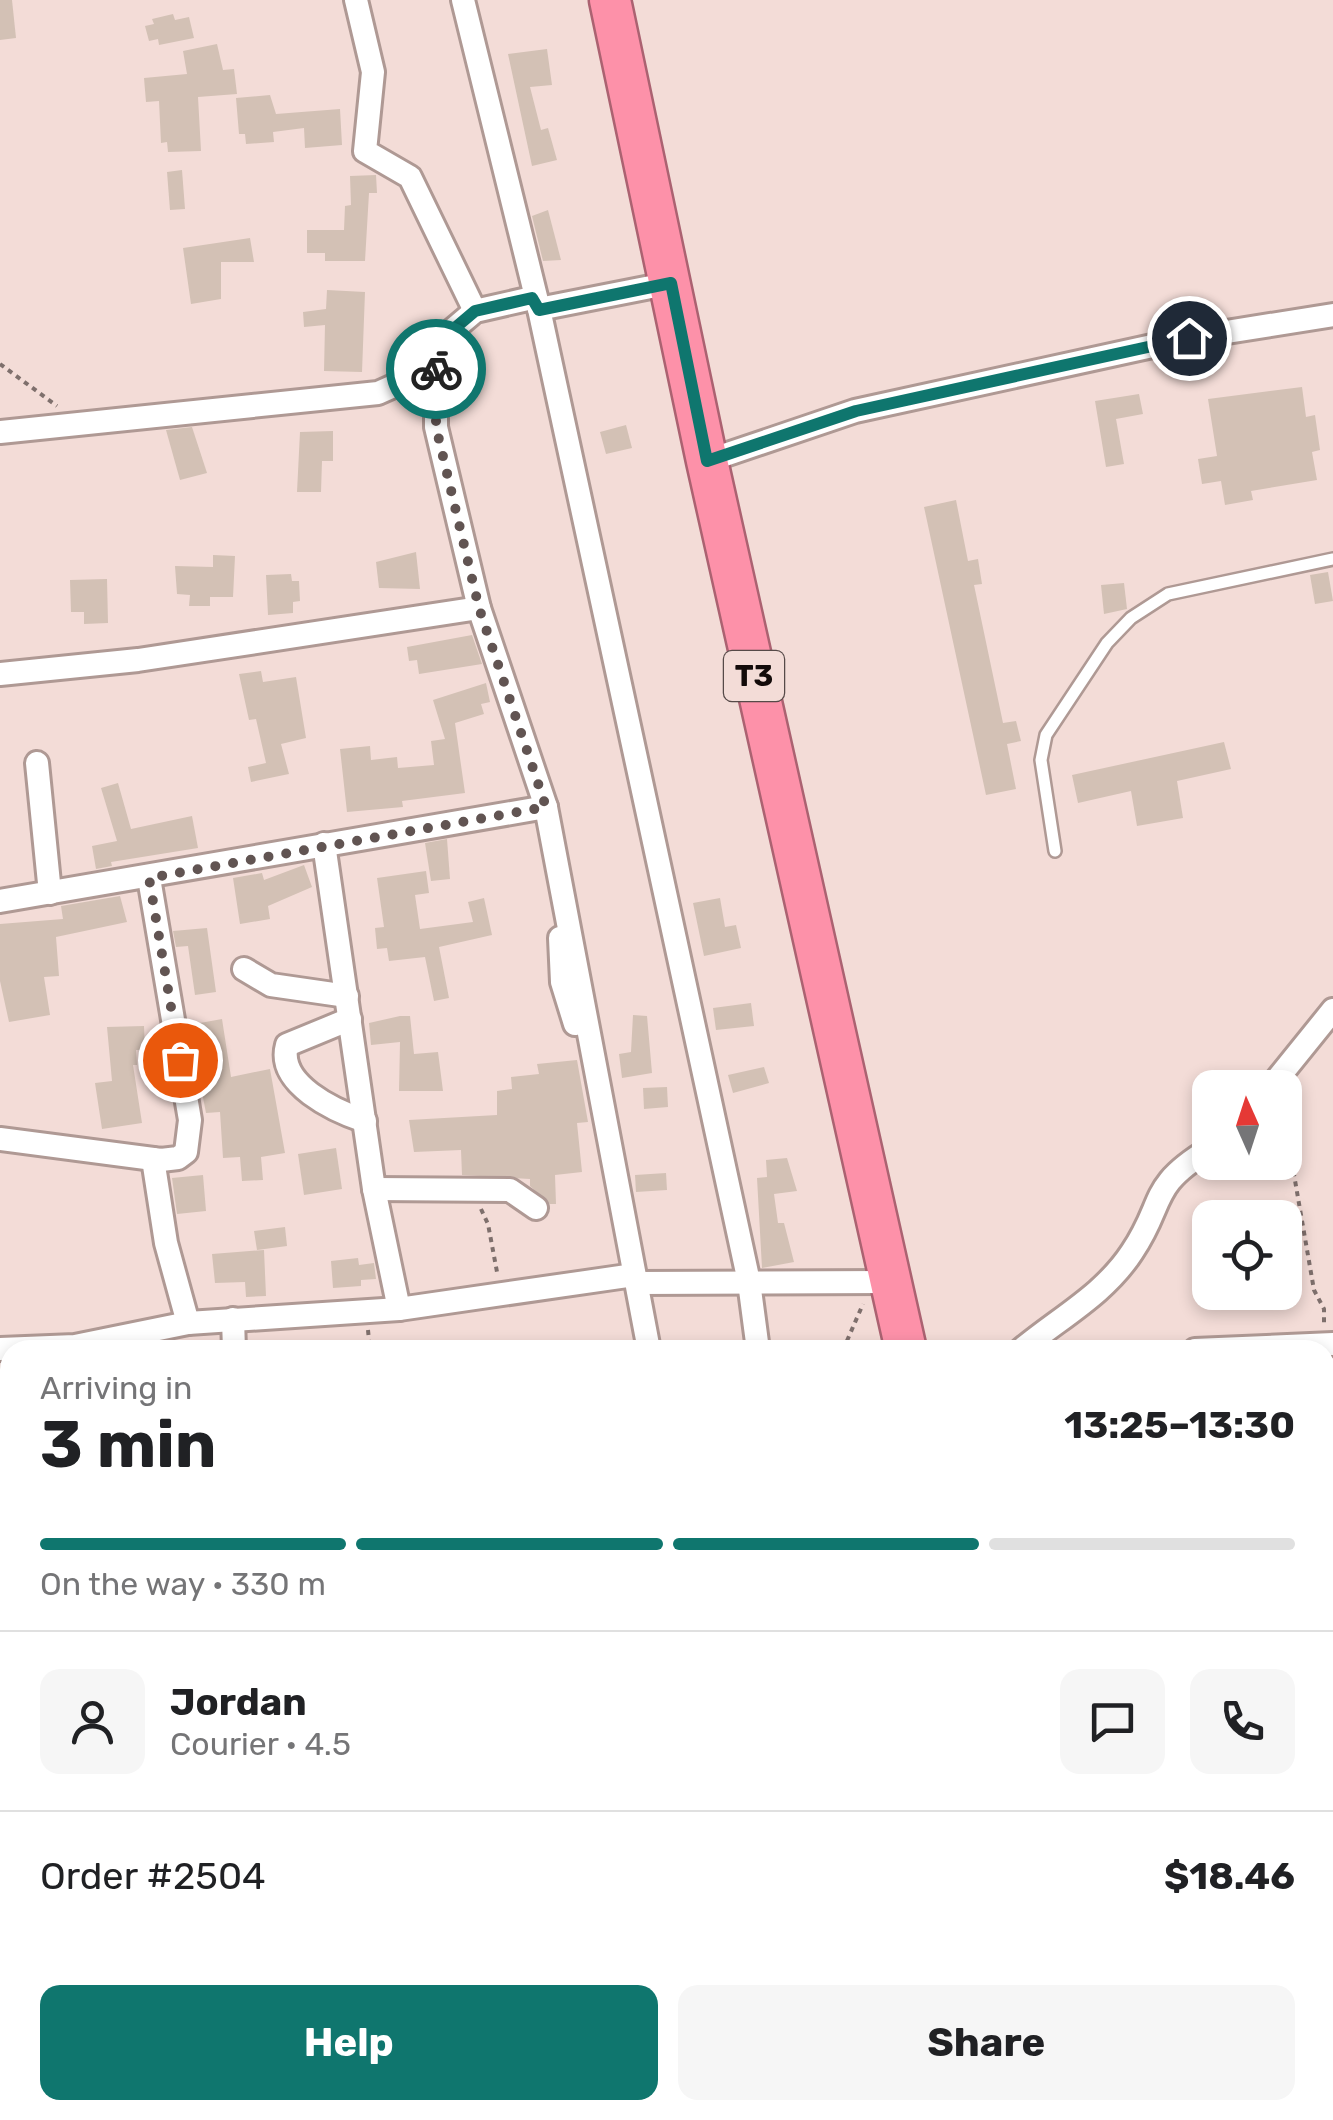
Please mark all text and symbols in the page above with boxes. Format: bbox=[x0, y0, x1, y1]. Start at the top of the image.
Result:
pin bbox=[1147, 296, 1232, 381]
icon: home bbox=[1162, 311, 1217, 366]
courier bbox=[386, 319, 486, 419]
icon: bike bbox=[409, 342, 464, 397]
road number: T3 bbox=[724, 651, 784, 701]
pin bbox=[138, 1018, 223, 1103]
icon: bag bbox=[153, 1033, 208, 1088]
north arrow bbox=[1192, 1070, 1302, 1180]
map controls bbox=[1192, 1070, 1302, 1310]
button: locate bbox=[1192, 1200, 1302, 1310]
text: Arriving in bbox=[40, 1369, 192, 1407]
text: 13:25–13:30 bbox=[1064, 1402, 1295, 1448]
text: 3 min bbox=[40, 1406, 217, 1483]
text: On the way · 330 m bbox=[40, 1565, 326, 1603]
button: person bbox=[40, 1669, 145, 1774]
button: chat bbox=[1060, 1669, 1165, 1774]
button: phone bbox=[1190, 1669, 1295, 1774]
text: Jordan bbox=[170, 1679, 307, 1725]
text: Courier · 4.5 bbox=[170, 1725, 351, 1763]
text: Order #2504 bbox=[40, 1853, 266, 1899]
text: $18.46 bbox=[1164, 1853, 1295, 1899]
button: Help bbox=[40, 1985, 658, 2100]
button: Share bbox=[678, 1985, 1295, 2100]

